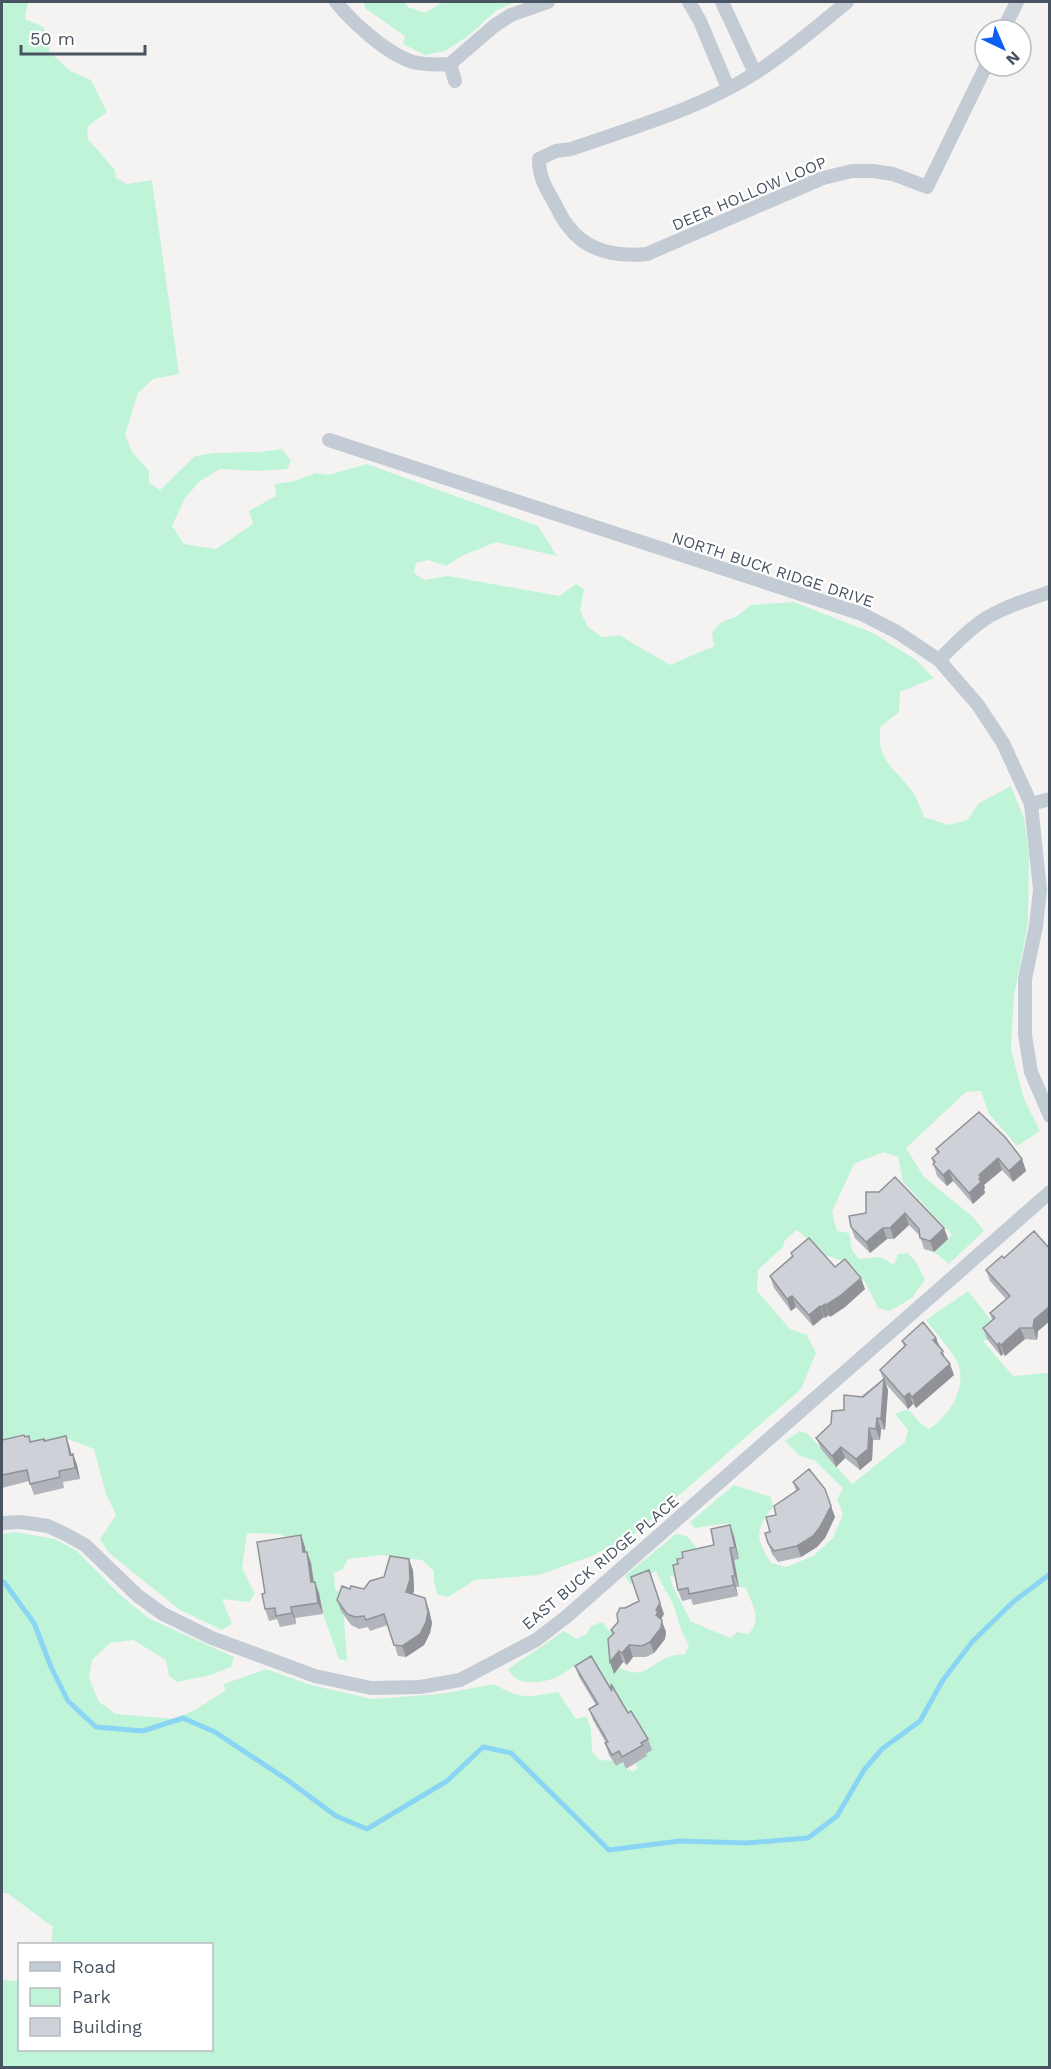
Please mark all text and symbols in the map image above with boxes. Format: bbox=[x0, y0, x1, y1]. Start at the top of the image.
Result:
scale bar bbox=[21, 18, 146, 56]
north arrow bbox=[973, 18, 1033, 78]
text: 50 m bbox=[30, 28, 75, 49]
text: N bbox=[1002, 47, 1024, 69]
street label: DEER HOLLOW LOOP bbox=[669, 152, 829, 235]
street label: NORTH BUCK RIDGE DRIVE bbox=[670, 528, 876, 611]
street label: EAST BUCK RIDGE PLACE bbox=[518, 1491, 682, 1633]
legend bbox=[18, 1943, 213, 2051]
text: Road bbox=[72, 1956, 116, 1977]
text: Park bbox=[72, 1986, 111, 2007]
text: Building bbox=[72, 2016, 142, 2037]

